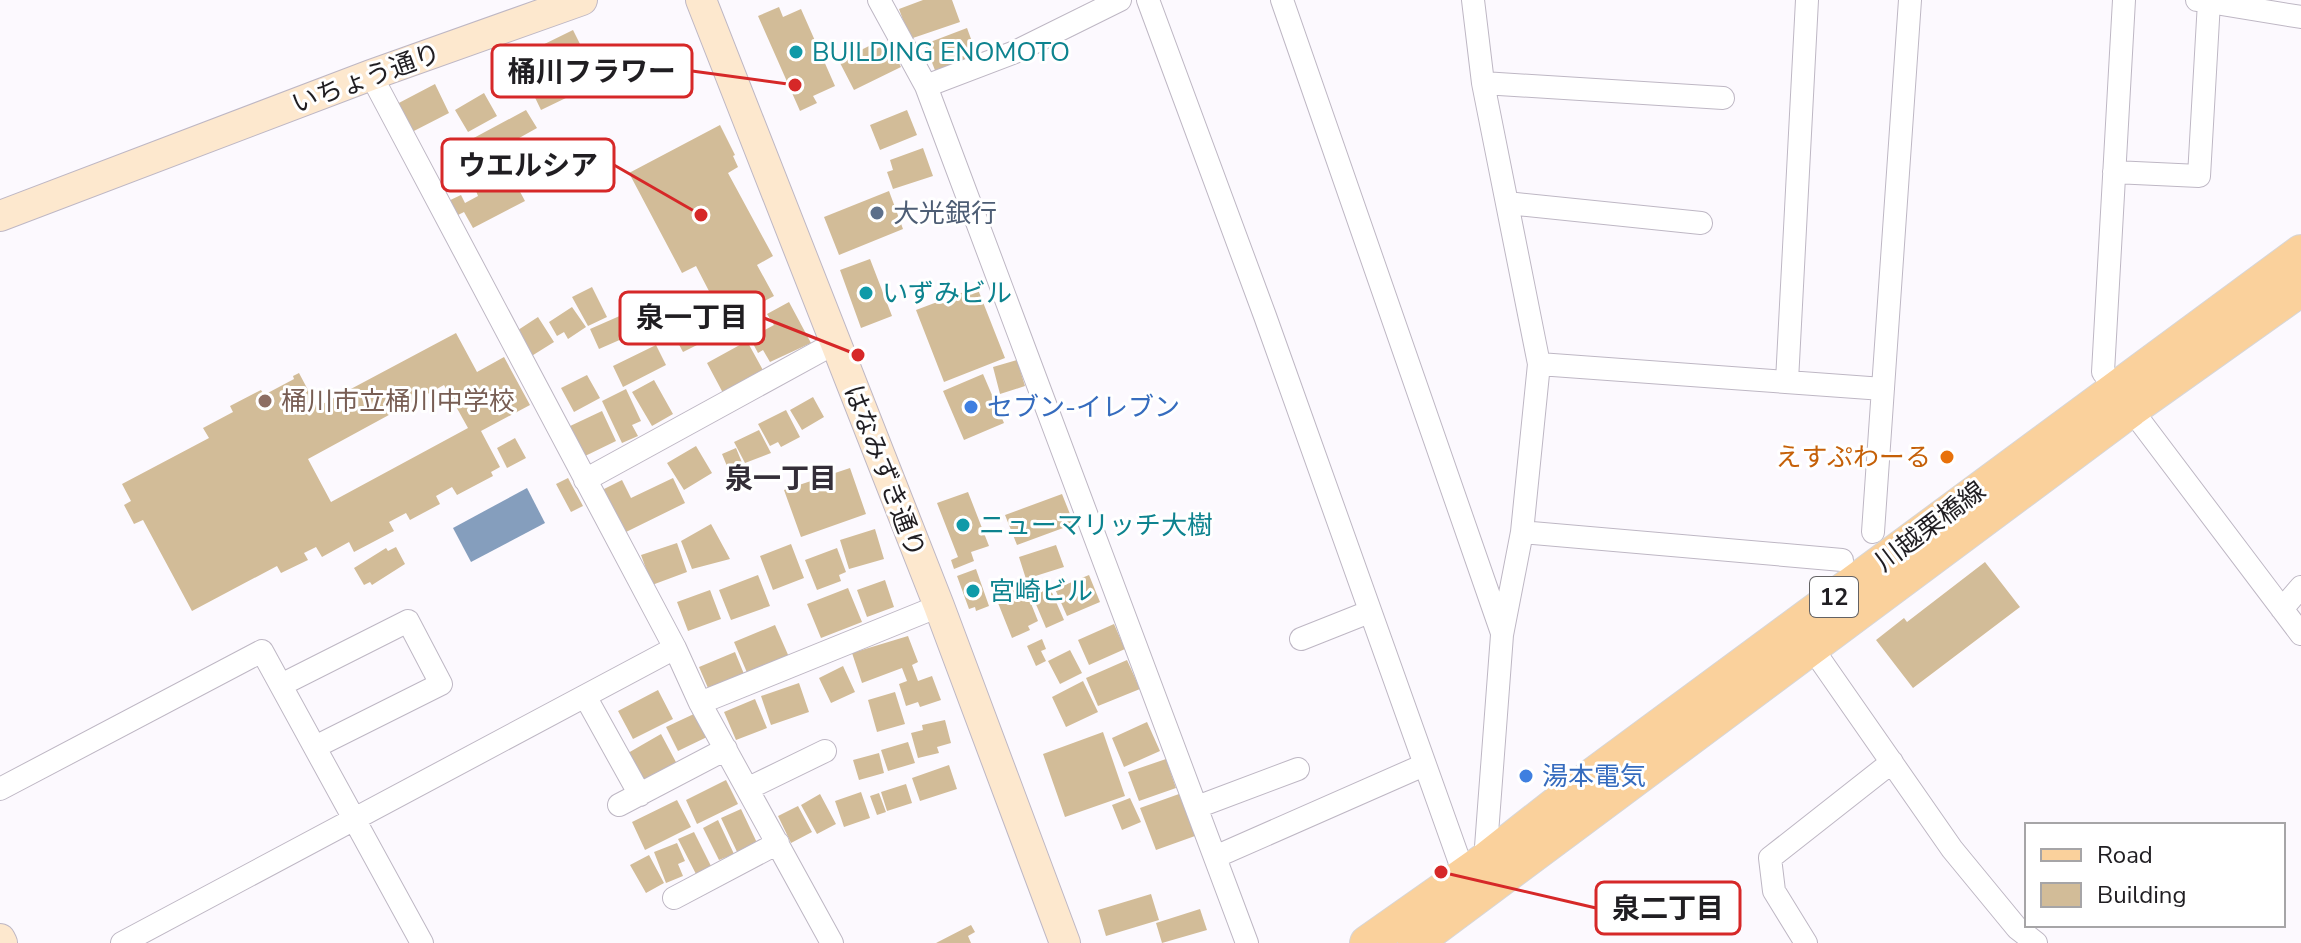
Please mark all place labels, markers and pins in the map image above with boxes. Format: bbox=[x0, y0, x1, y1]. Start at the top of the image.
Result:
place label: BUILDING ENOMOTO bbox=[812, 35, 1070, 70]
marker: BUILDING ENOMOTO bbox=[787, 43, 805, 61]
callout: 桶川フラワー bbox=[492, 45, 692, 97]
callout: ウエルシア bbox=[442, 139, 614, 191]
place label: 大光銀行 bbox=[893, 196, 997, 231]
marker: 大光銀行 bbox=[868, 204, 886, 222]
place label: いずみビル bbox=[882, 276, 1012, 311]
marker: いずみビル bbox=[857, 284, 875, 302]
callout: 泉一丁目 bbox=[620, 292, 764, 344]
place label: 桶川市立桶川中学校 bbox=[281, 384, 515, 419]
place label: セブン-イレブン bbox=[987, 390, 1180, 425]
marker: 桶川市立桶川中学校 bbox=[256, 392, 274, 410]
marker: セブン-イレブン bbox=[962, 398, 980, 416]
place label: えすぷわーる bbox=[1776, 440, 1931, 475]
marker: えすぷわーる bbox=[1938, 448, 1956, 466]
place label: ニューマリッチ大樹 bbox=[979, 508, 1213, 543]
marker: ニューマリッチ大樹 bbox=[954, 516, 972, 534]
place label: 宮崎ビル bbox=[989, 574, 1093, 609]
marker: 宮崎ビル bbox=[964, 582, 982, 600]
place label: 湯本電気 bbox=[1542, 759, 1646, 794]
marker: 湯本電気 bbox=[1517, 767, 1535, 785]
callout: 泉二丁目 bbox=[1596, 882, 1740, 934]

